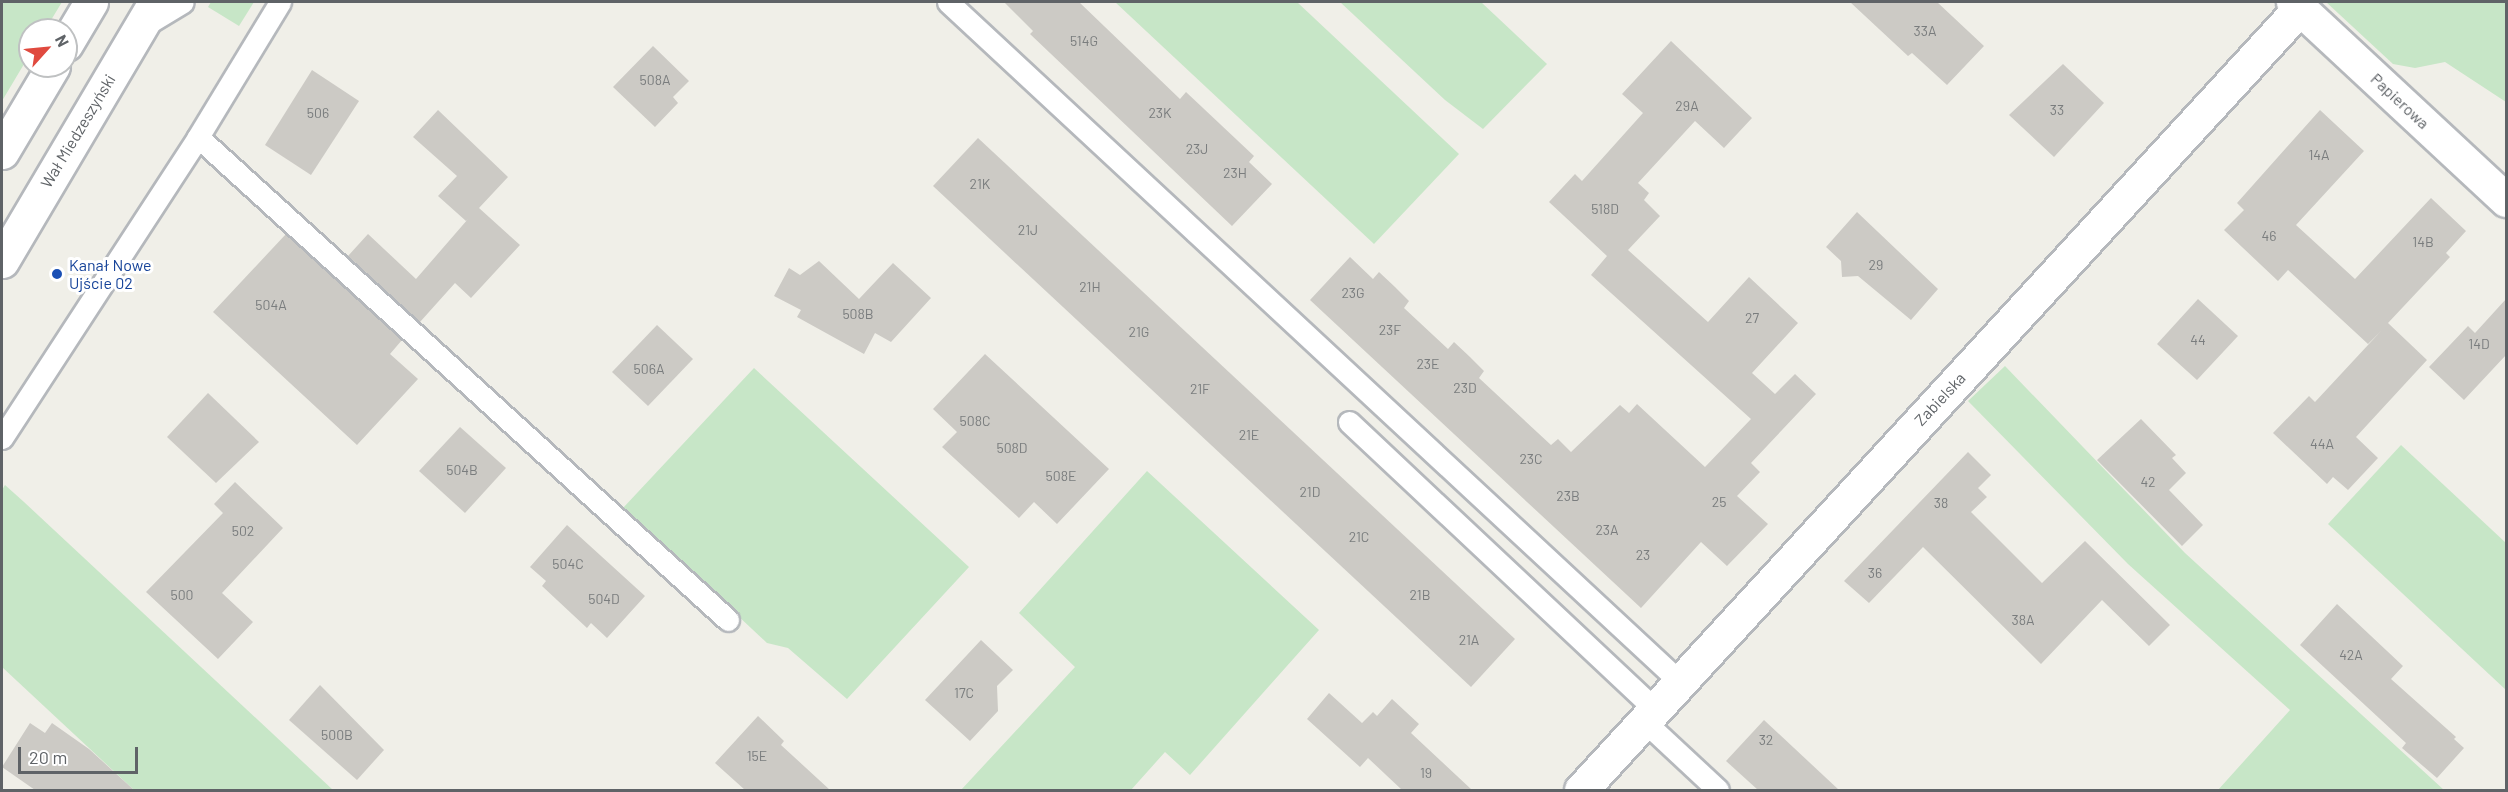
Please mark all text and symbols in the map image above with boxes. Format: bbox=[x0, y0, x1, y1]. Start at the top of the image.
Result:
north arrow bbox=[18, 18, 78, 78]
house number: 33A bbox=[1914, 23, 1936, 39]
text: N bbox=[52, 31, 74, 50]
house number: 514G bbox=[1070, 33, 1098, 49]
street label: Papierowa bbox=[2367, 69, 2433, 133]
street label: Wał Miedzeszyński bbox=[37, 71, 119, 191]
house number: 508A bbox=[640, 72, 670, 88]
house number: 29A bbox=[1675, 98, 1699, 114]
house number: 33 bbox=[2050, 102, 2064, 118]
house number: 506 bbox=[307, 105, 329, 121]
house number: 23K bbox=[1148, 105, 1172, 121]
house number: 23J bbox=[1186, 141, 1208, 157]
house number: 14A bbox=[2308, 147, 2330, 163]
house number: 23H bbox=[1223, 165, 1247, 181]
house number: 21K bbox=[970, 176, 990, 192]
house number: 518D bbox=[1591, 201, 1619, 217]
house number: 21J bbox=[1018, 222, 1038, 238]
house number: 46 bbox=[2262, 228, 2276, 244]
house number: 14B bbox=[2412, 234, 2434, 250]
place label: Kanał Nowe Ujście 02 bbox=[69, 255, 151, 293]
house number: 29 bbox=[1869, 257, 1883, 273]
marker: Kanał Nowe Ujście 02 bbox=[50, 267, 64, 281]
house number: 21H bbox=[1079, 279, 1101, 295]
house number: 23G bbox=[1341, 285, 1365, 301]
house number: 504A bbox=[255, 297, 287, 313]
house number: 508B bbox=[842, 306, 874, 322]
house number: 27 bbox=[1745, 310, 1759, 326]
house number: 23F bbox=[1379, 322, 1401, 338]
house number: 21G bbox=[1129, 324, 1149, 340]
house number: 44 bbox=[2190, 332, 2206, 348]
house number: 14D bbox=[2468, 336, 2490, 352]
house number: 23E bbox=[1416, 356, 1440, 372]
house number: 506A bbox=[634, 361, 664, 377]
street label: Zabielska bbox=[1911, 368, 1969, 430]
house number: 23D bbox=[1453, 380, 1477, 396]
house number: 21F bbox=[1190, 381, 1210, 397]
house number: 508C bbox=[960, 413, 990, 429]
house number: 21E bbox=[1239, 427, 1259, 443]
house number: 44A bbox=[2310, 436, 2334, 452]
house number: 508D bbox=[996, 440, 1028, 456]
house number: 23C bbox=[1519, 451, 1543, 467]
house number: 504B bbox=[446, 462, 478, 478]
house number: 508E bbox=[1046, 468, 1076, 484]
house number: 42 bbox=[2140, 474, 2156, 490]
house number: 21D bbox=[1300, 484, 1320, 500]
house number: 23B bbox=[1556, 488, 1580, 504]
house number: 25 bbox=[1712, 494, 1726, 510]
house number: 38 bbox=[1934, 495, 1948, 511]
house number: 23A bbox=[1595, 522, 1619, 538]
house number: 502 bbox=[232, 523, 254, 539]
house number: 21C bbox=[1349, 529, 1369, 545]
house number: 23 bbox=[1636, 547, 1650, 563]
house number: 504C bbox=[552, 556, 584, 572]
house number: 36 bbox=[1868, 565, 1882, 581]
house number: 500 bbox=[170, 587, 194, 603]
house number: 21B bbox=[1410, 587, 1430, 603]
house number: 504D bbox=[588, 591, 620, 607]
house number: 38A bbox=[2011, 612, 2035, 628]
house number: 21A bbox=[1459, 632, 1479, 648]
house number: 42A bbox=[2339, 647, 2363, 663]
house number: 17C bbox=[954, 685, 974, 701]
house number: 500B bbox=[321, 727, 353, 743]
house number: 32 bbox=[1759, 732, 1773, 748]
scale bar bbox=[21, 735, 141, 773]
text: 20 m bbox=[29, 746, 67, 768]
house number: 15E bbox=[747, 748, 767, 764]
house number: 19 bbox=[1420, 765, 1432, 781]

